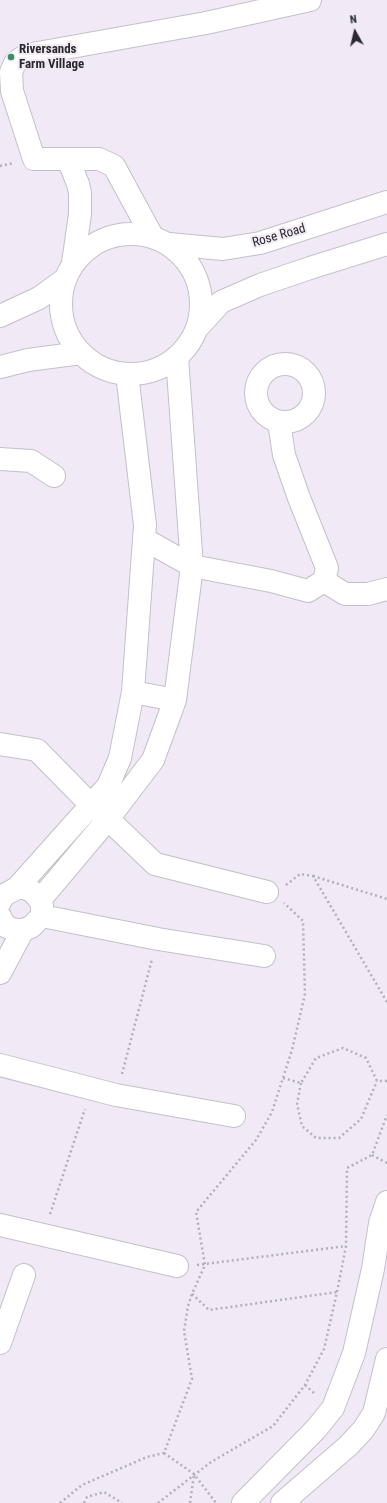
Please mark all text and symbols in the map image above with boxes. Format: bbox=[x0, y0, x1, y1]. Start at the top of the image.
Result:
north arrow bbox=[335, 12, 375, 52]
text: N bbox=[349, 13, 358, 27]
place label: Riversands Farm Village bbox=[19, 42, 84, 73]
marker: Riversands Farm Village bbox=[6, 52, 16, 62]
street label: Rose Road bbox=[251, 221, 307, 251]

